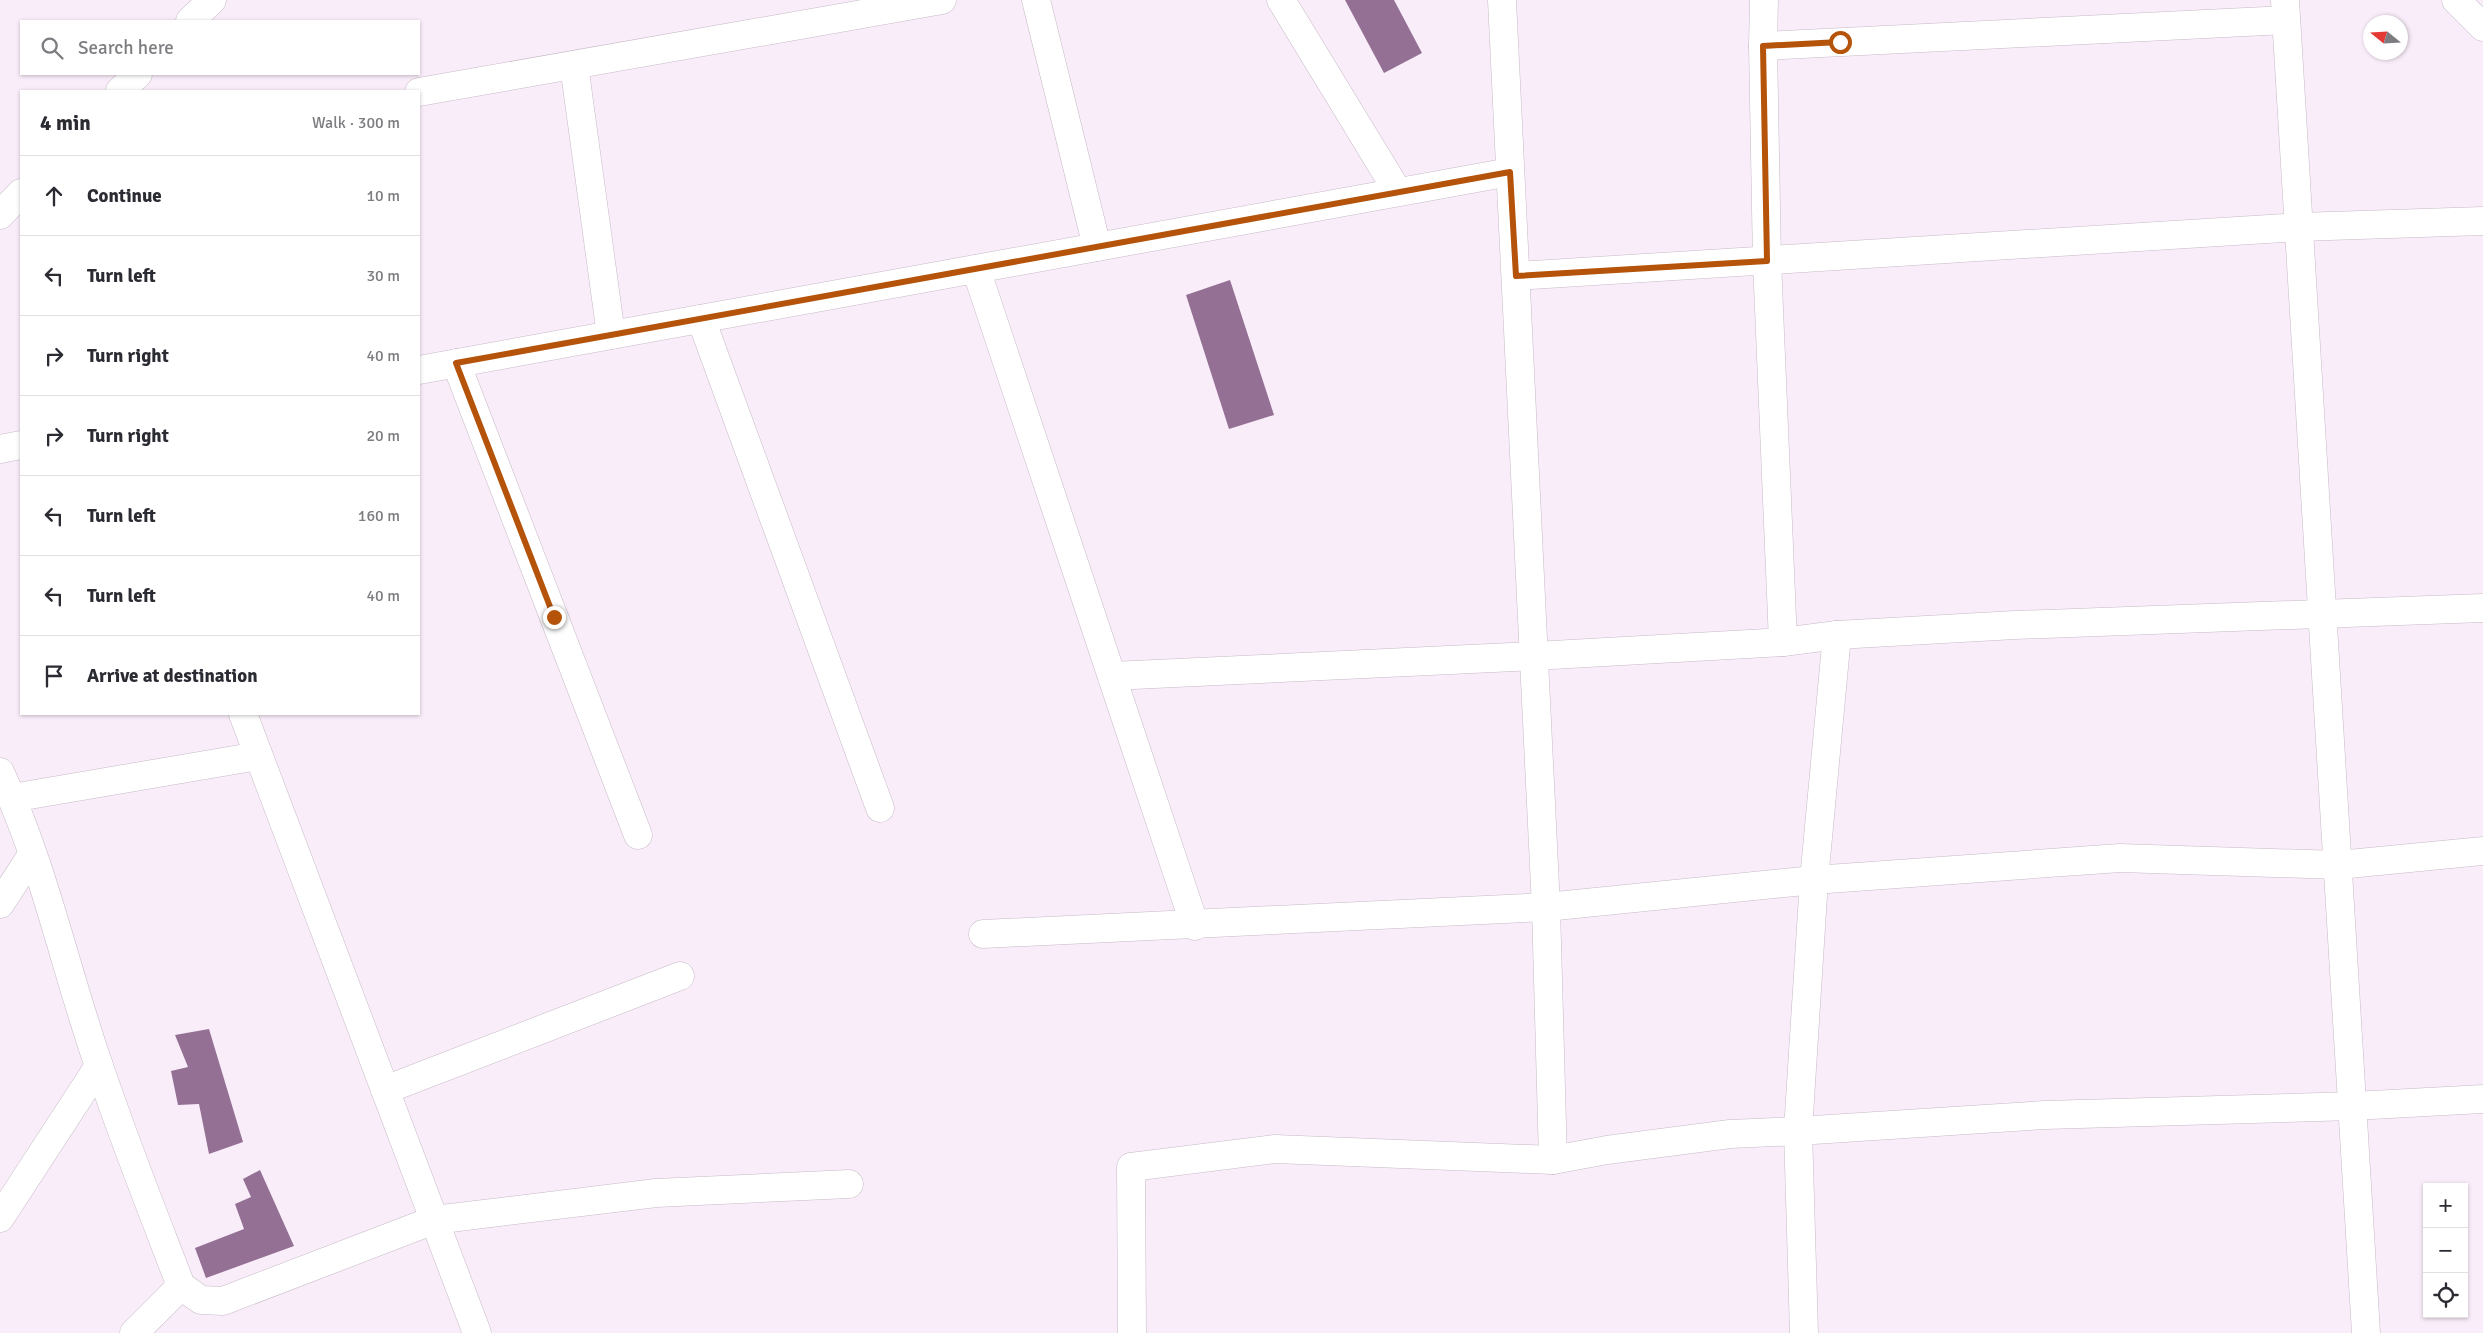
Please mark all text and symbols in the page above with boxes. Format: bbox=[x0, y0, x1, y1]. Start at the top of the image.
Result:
north arrow bbox=[2363, 15, 2408, 60]
search box bbox=[20, 20, 420, 75]
route start bbox=[1829, 31, 1852, 54]
icon: search bbox=[38, 34, 66, 62]
text: Search here bbox=[78, 36, 174, 60]
text: 4 min bbox=[40, 110, 91, 136]
text: Walk · 300 m bbox=[312, 113, 400, 133]
icon: ahead bbox=[40, 182, 68, 210]
text: Continue bbox=[87, 184, 162, 208]
text: 10 m bbox=[366, 186, 400, 206]
icon: left bbox=[40, 262, 68, 290]
text: Turn left bbox=[87, 264, 156, 288]
text: 30 m bbox=[366, 266, 400, 286]
icon: right bbox=[40, 342, 68, 370]
text: Turn right bbox=[87, 344, 169, 368]
text: 40 m bbox=[366, 346, 400, 366]
icon: right bbox=[40, 422, 68, 450]
text: Turn right bbox=[87, 424, 169, 448]
text: 20 m bbox=[366, 426, 400, 446]
icon: left bbox=[40, 502, 68, 530]
text: Turn left bbox=[87, 504, 156, 528]
text: 160 m bbox=[358, 506, 400, 526]
icon: left bbox=[40, 582, 68, 610]
text: Turn left bbox=[87, 584, 156, 608]
text: 40 m bbox=[366, 586, 400, 606]
route end bbox=[543, 606, 566, 629]
icon: arrive bbox=[40, 662, 68, 690]
text: Arrive at destination bbox=[87, 664, 258, 688]
map controls bbox=[2423, 1183, 2468, 1318]
button: + bbox=[2423, 1183, 2468, 1228]
button: − bbox=[2423, 1228, 2468, 1273]
button: locate bbox=[2423, 1273, 2468, 1318]

